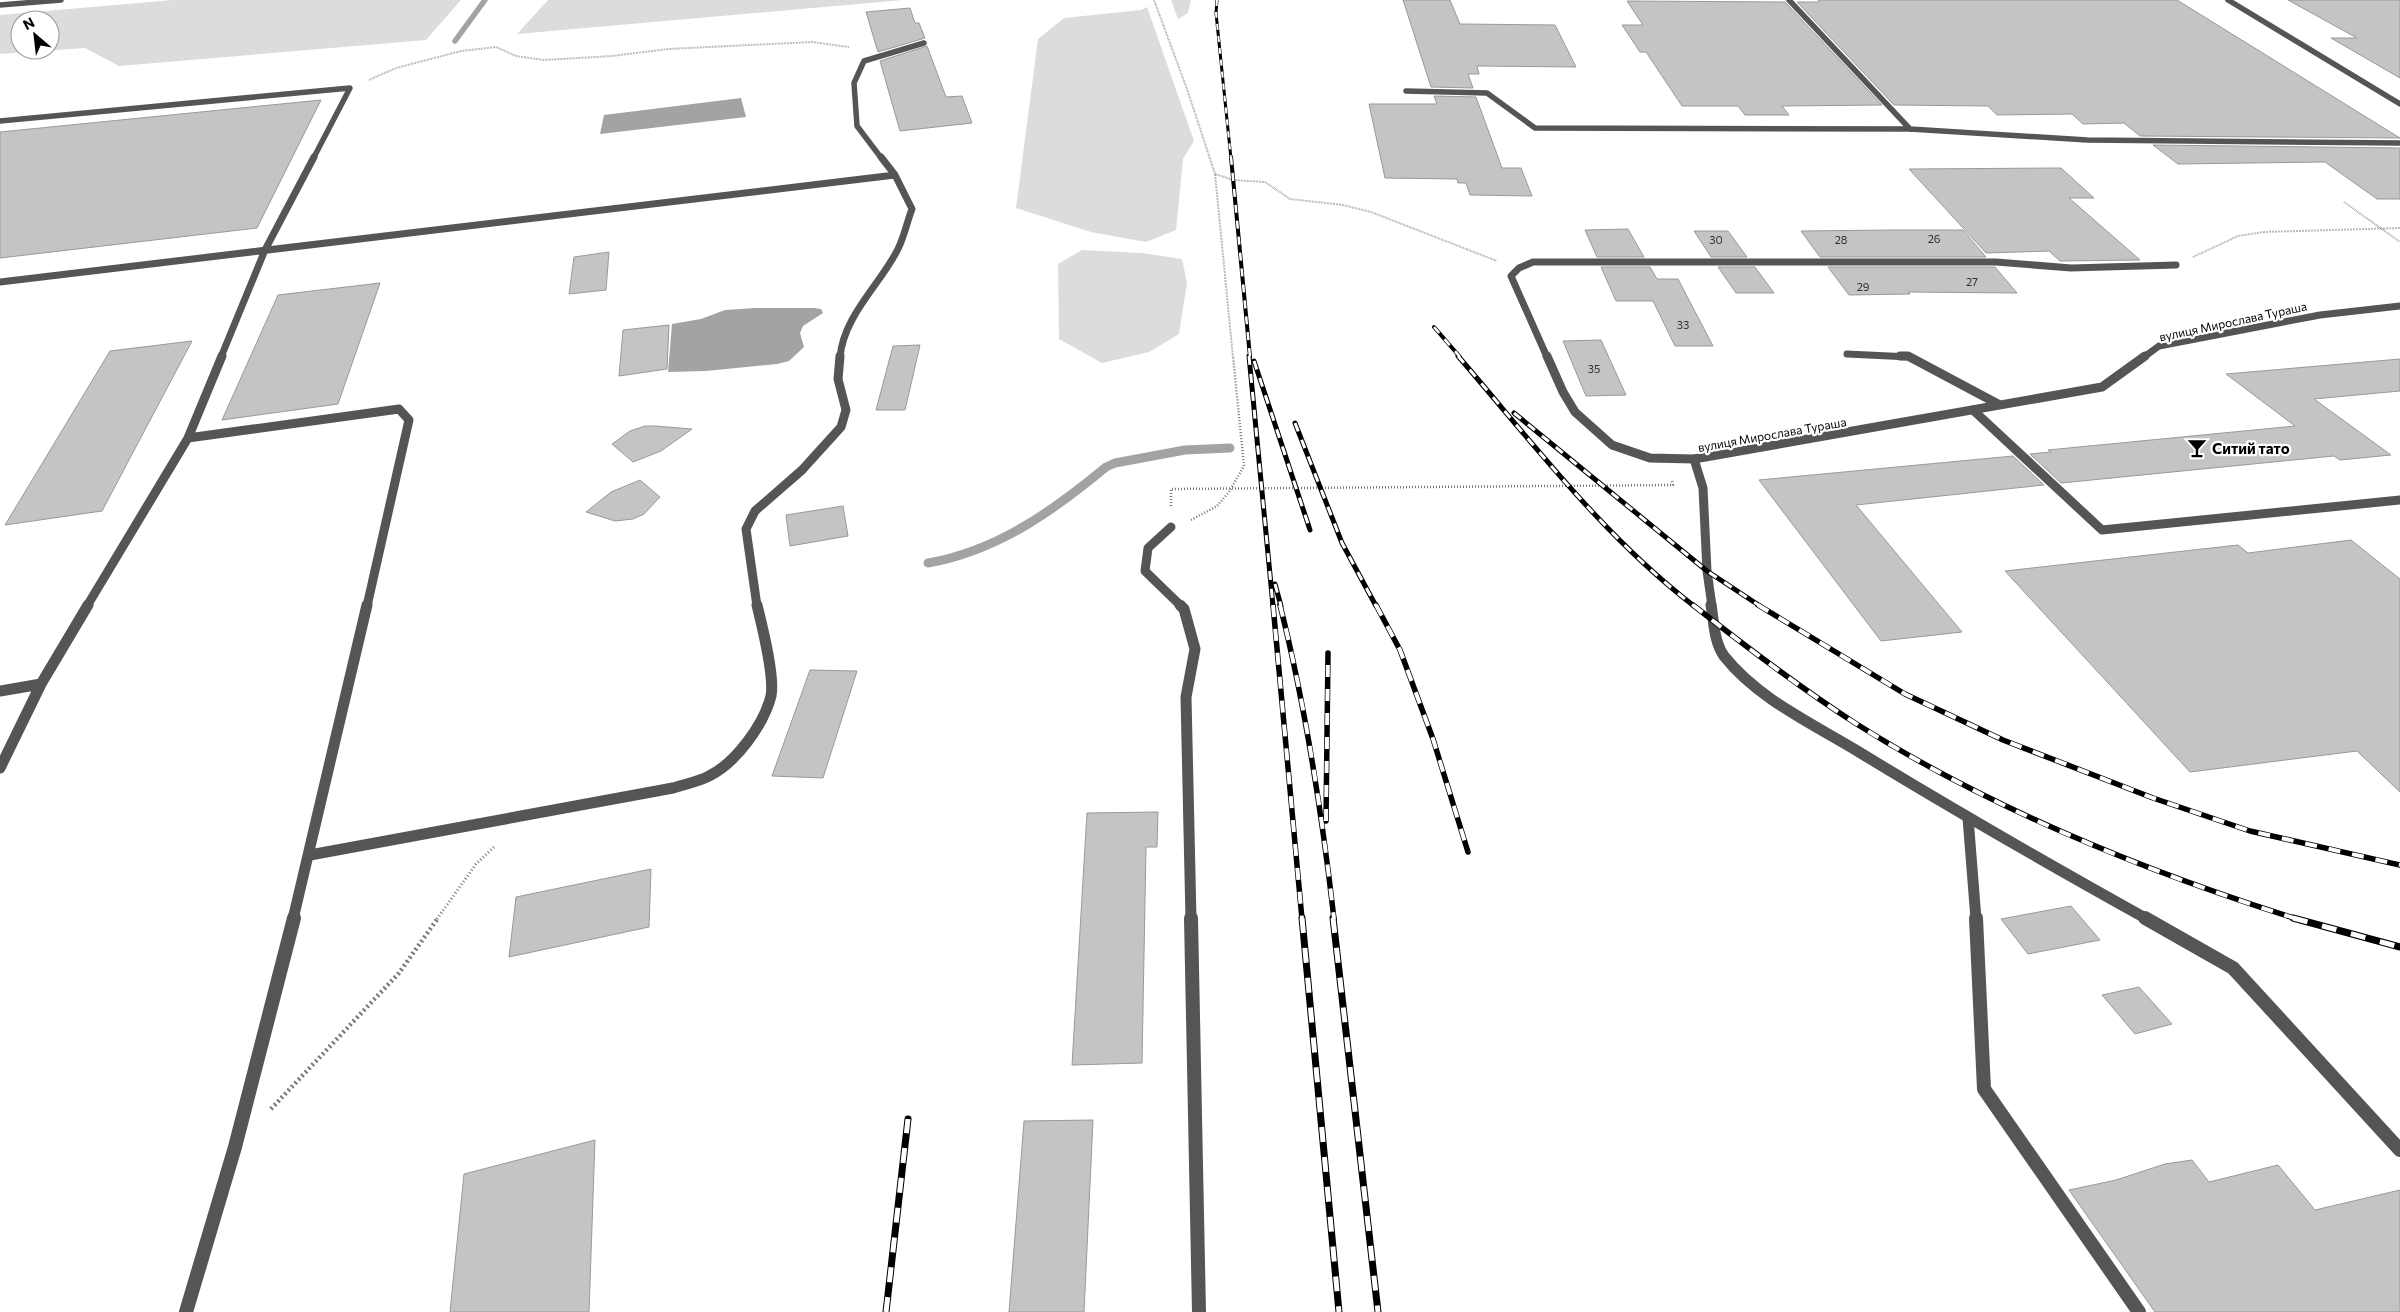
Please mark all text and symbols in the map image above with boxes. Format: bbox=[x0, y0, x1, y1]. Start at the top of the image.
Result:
north arrow bbox=[10, 10, 60, 60]
text: N bbox=[20, 13, 37, 33]
house number: 26 bbox=[1928, 232, 1941, 245]
house number: 30 bbox=[1709, 233, 1723, 246]
house number: 28 bbox=[1835, 233, 1848, 246]
house number: 27 bbox=[1966, 275, 1978, 288]
house number: 29 bbox=[1857, 280, 1870, 293]
street label: вулиця Мирослава Тураша bbox=[2158, 298, 2308, 344]
house number: 33 bbox=[1677, 318, 1689, 331]
house number: 35 bbox=[1588, 362, 1600, 375]
street label: вулиця Мирослава Тураша bbox=[1697, 414, 1847, 454]
bar icon: Ситий тато bbox=[2186, 437, 2208, 459]
place label: Ситий тато bbox=[2212, 439, 2290, 457]

